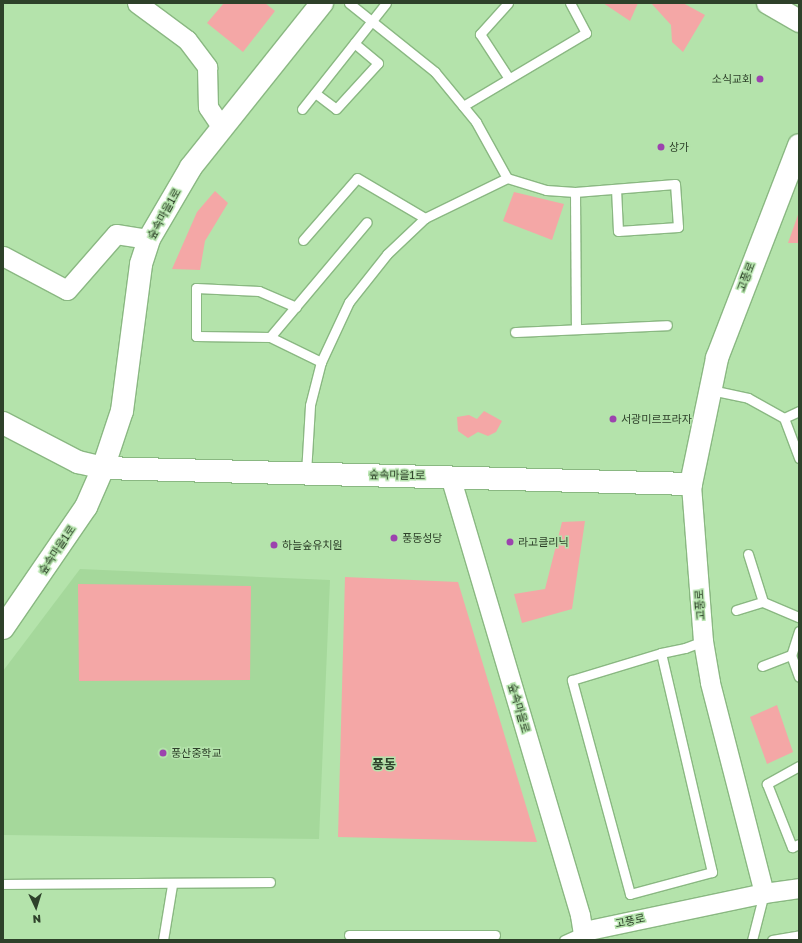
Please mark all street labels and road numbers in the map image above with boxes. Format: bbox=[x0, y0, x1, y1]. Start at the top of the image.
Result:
street label: 숲속마을1로 bbox=[145, 186, 183, 242]
street label: 고풍로 bbox=[734, 260, 758, 294]
street label: 숲속마을1로 bbox=[369, 468, 425, 482]
street label: 숲속마을1로 bbox=[36, 523, 78, 577]
street label: 고풍로 bbox=[692, 589, 708, 621]
street label: 숲속마을로 bbox=[506, 682, 532, 734]
street label: 고풍로 bbox=[614, 911, 646, 931]

